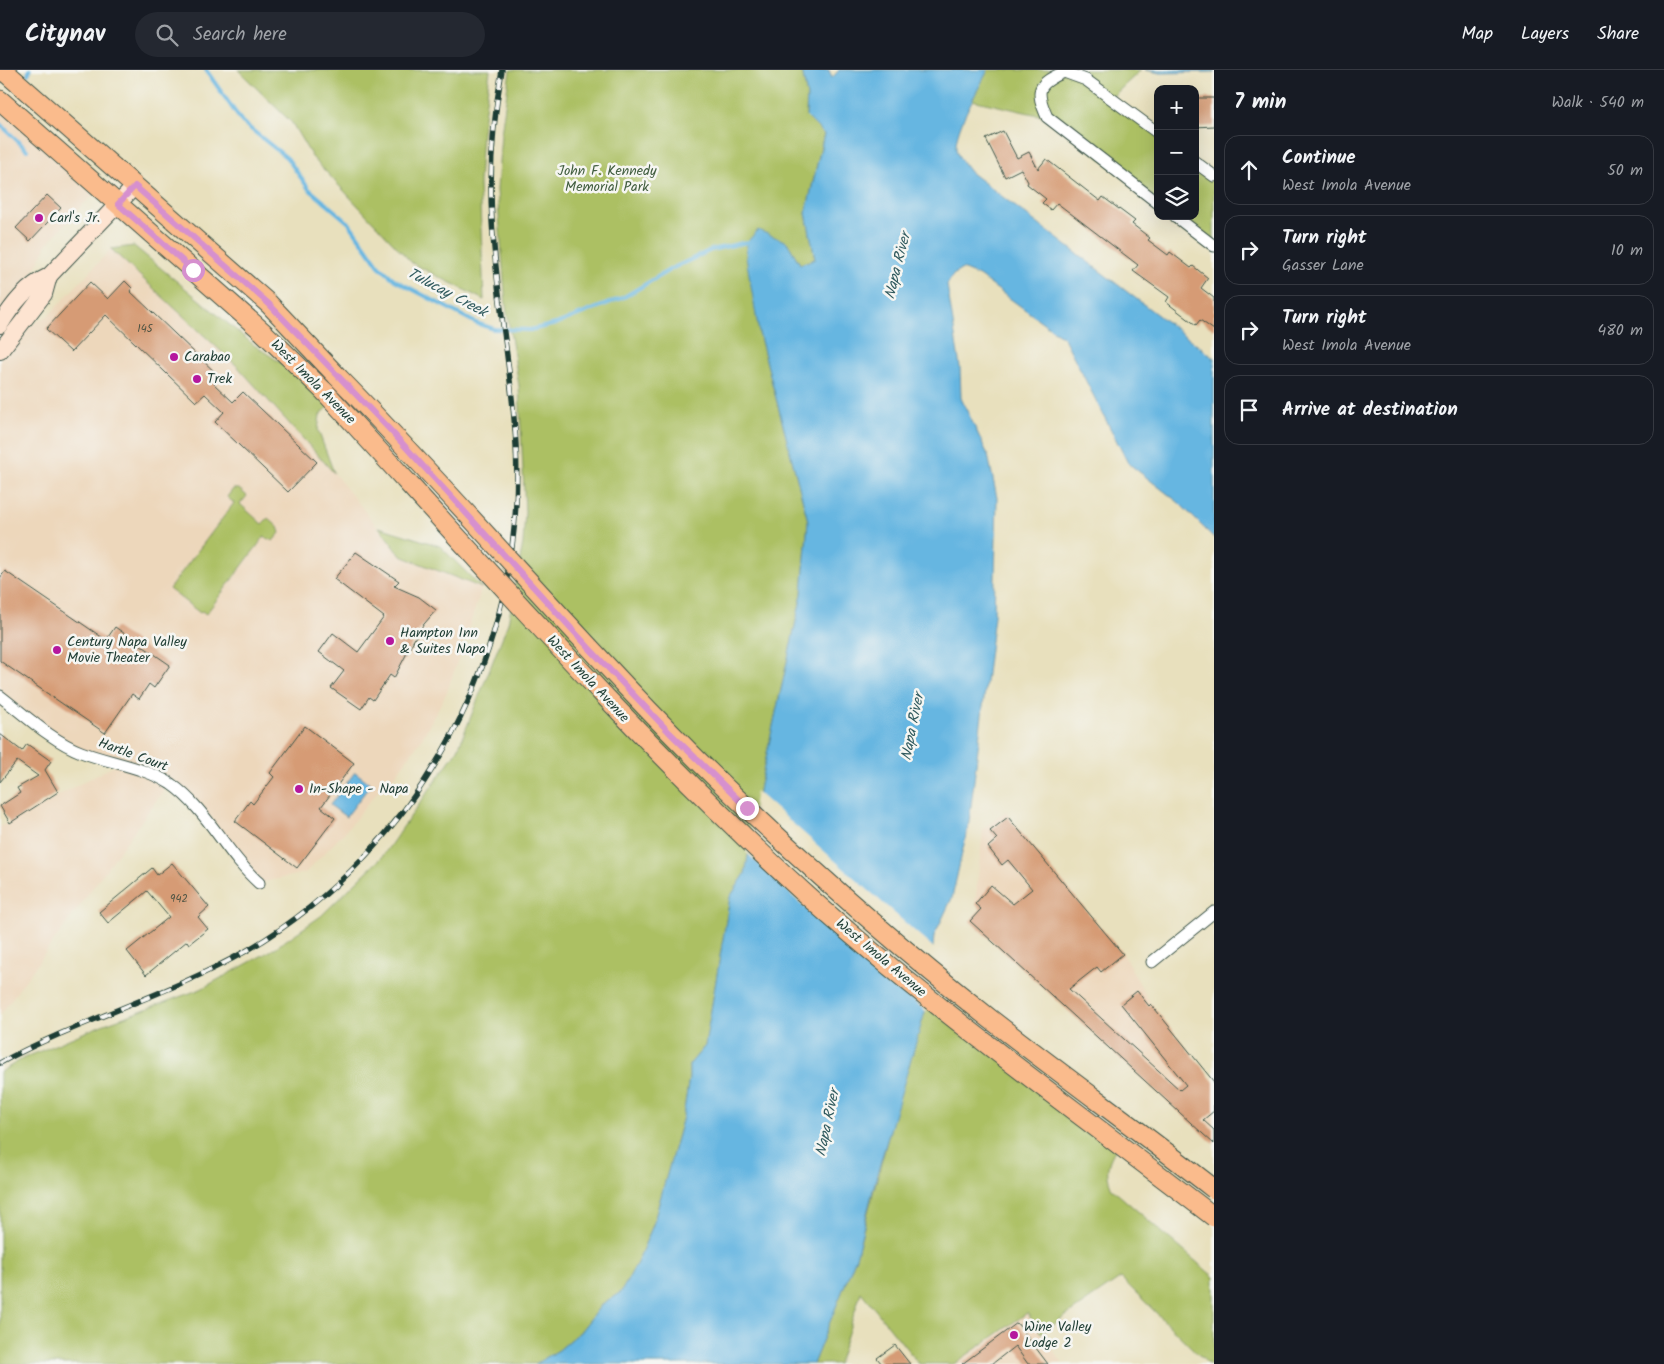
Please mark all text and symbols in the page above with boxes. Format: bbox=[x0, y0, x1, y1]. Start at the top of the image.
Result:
search box bbox=[135, 12, 485, 57]
text: Citynav bbox=[25, 15, 105, 54]
text: Search here bbox=[193, 20, 287, 50]
text: Map bbox=[1462, 20, 1493, 49]
text: Layers bbox=[1521, 20, 1569, 49]
text: Share bbox=[1597, 20, 1639, 49]
icon: search bbox=[153, 21, 181, 49]
map controls bbox=[1154, 85, 1199, 220]
button: + bbox=[1154, 85, 1199, 130]
text: 7 min bbox=[1234, 86, 1286, 119]
text: Walk · 540 m bbox=[1551, 90, 1644, 115]
button: − bbox=[1154, 130, 1199, 175]
text: Continue bbox=[1282, 143, 1355, 173]
icon: ahead bbox=[1235, 156, 1263, 184]
text: 50 m bbox=[1607, 158, 1643, 183]
park label: John F. Kennedy Memorial Park bbox=[557, 160, 657, 198]
text: West Imola Avenue bbox=[1282, 173, 1411, 198]
button: layers bbox=[1154, 175, 1199, 220]
place label: Carl's Jr. bbox=[49, 207, 100, 229]
marker: Carl's Jr. bbox=[33, 212, 45, 224]
text: Turn right bbox=[1282, 223, 1367, 253]
water label: Napa River bbox=[878, 227, 919, 302]
icon: right bbox=[1235, 236, 1263, 264]
text: 10 m bbox=[1611, 238, 1643, 263]
text: Gasser Lane bbox=[1282, 253, 1364, 278]
route start bbox=[182, 259, 205, 282]
water label: Tulucay Creek bbox=[403, 262, 493, 325]
text: Turn right bbox=[1282, 303, 1367, 333]
icon: right bbox=[1235, 316, 1263, 344]
text: 480 m bbox=[1597, 318, 1643, 343]
house number: 145 bbox=[137, 320, 154, 338]
text: West Imola Avenue bbox=[1282, 333, 1411, 358]
street label: West Imola Avenue bbox=[265, 334, 361, 430]
place label: Carabao bbox=[184, 346, 230, 368]
marker: Carabao bbox=[168, 351, 180, 363]
place label: Trek bbox=[207, 368, 232, 390]
marker: Trek bbox=[191, 373, 203, 385]
text: Arrive at destination bbox=[1282, 395, 1458, 425]
icon: arrive bbox=[1235, 396, 1263, 424]
place label: Hampton Inn & Suites Napa bbox=[400, 622, 486, 660]
street label: West Imola Avenue bbox=[541, 630, 635, 728]
place label: Century Napa Valley Movie Theater bbox=[67, 631, 187, 669]
marker: Hampton Inn & Suites Napa bbox=[384, 635, 396, 647]
marker: Century Napa Valley Movie Theater bbox=[51, 644, 63, 656]
water label: Napa River bbox=[895, 688, 932, 763]
street label: Hartle Court bbox=[95, 732, 172, 778]
place label: In-Shape - Napa bbox=[309, 778, 409, 800]
marker: In-Shape - Napa bbox=[293, 783, 305, 795]
route end bbox=[736, 797, 759, 820]
house number: 942 bbox=[170, 890, 188, 908]
street label: West Imola Avenue bbox=[831, 913, 932, 1003]
water label: Napa River bbox=[809, 1084, 847, 1159]
place label: Wine Valley Lodge 2 bbox=[1024, 1316, 1092, 1354]
marker: Wine Valley Lodge 2 bbox=[1008, 1329, 1020, 1341]

